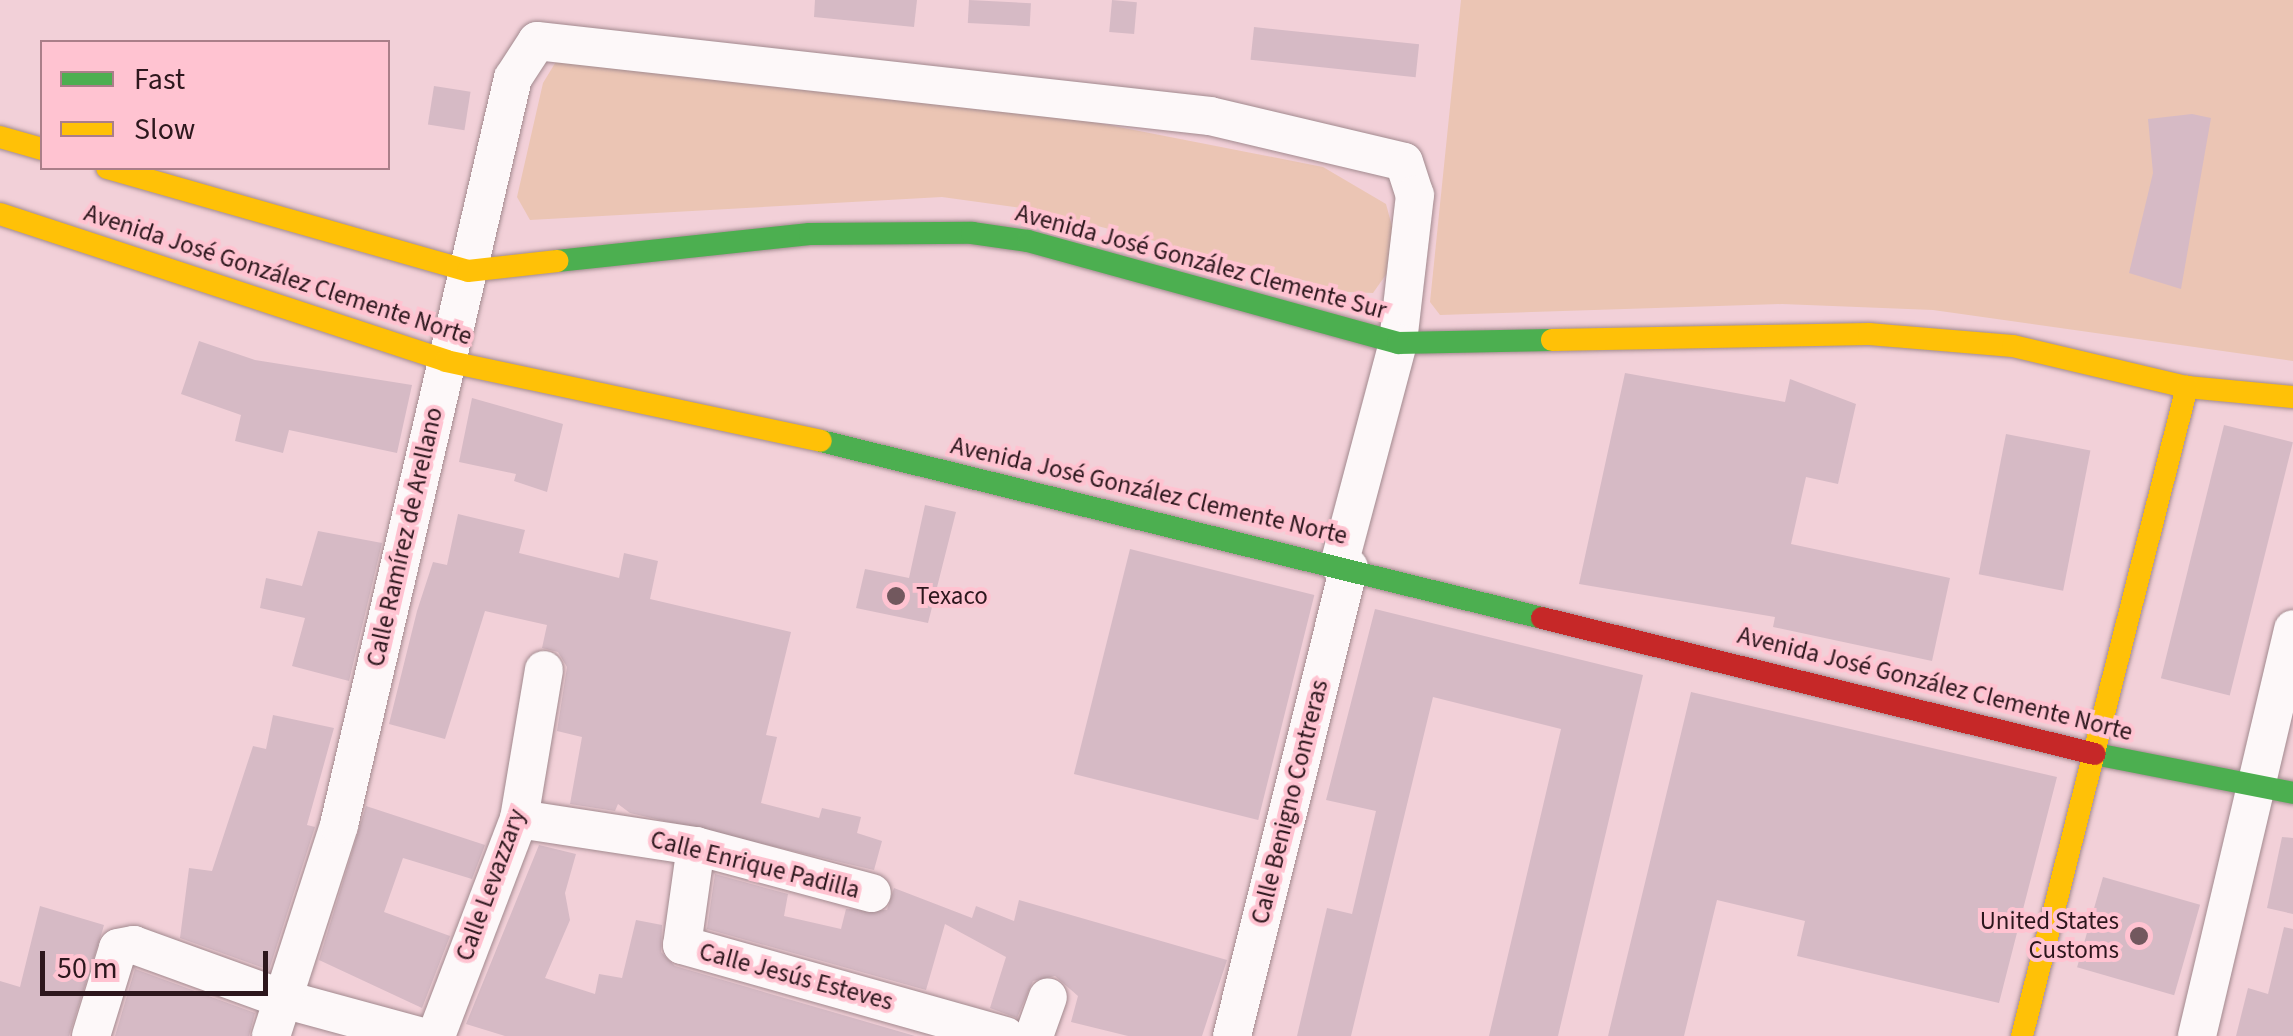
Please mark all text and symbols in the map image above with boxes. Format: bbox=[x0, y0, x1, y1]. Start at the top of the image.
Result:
legend bbox=[40, 40, 390, 170]
text: Fast bbox=[134, 58, 185, 101]
text: Slow bbox=[134, 108, 195, 151]
street label: Avenida José González Clemente Norte bbox=[80, 198, 476, 352]
street label: Avenida José González Clemente Sur bbox=[1012, 198, 1390, 326]
street label: Calle Ramírez de Arellano bbox=[361, 404, 449, 670]
street label: Avenida José González Clemente Norte bbox=[948, 431, 1350, 551]
place label: Texaco bbox=[916, 581, 988, 611]
marker: Texaco bbox=[885, 585, 907, 607]
street label: Avenida José González Clemente Norte bbox=[1734, 620, 2136, 748]
street label: Calle Benigno Contreras bbox=[1245, 677, 1335, 927]
street label: Calle Levazzary bbox=[450, 805, 532, 965]
street label: Calle Enrique Padilla bbox=[647, 824, 863, 906]
place label: United States Customs bbox=[1980, 907, 2119, 966]
marker: United States Customs bbox=[2128, 925, 2150, 947]
scale bar bbox=[45, 931, 272, 993]
street label: Calle Jesús Esteves bbox=[696, 937, 896, 1017]
text: 50 m bbox=[57, 947, 118, 990]

